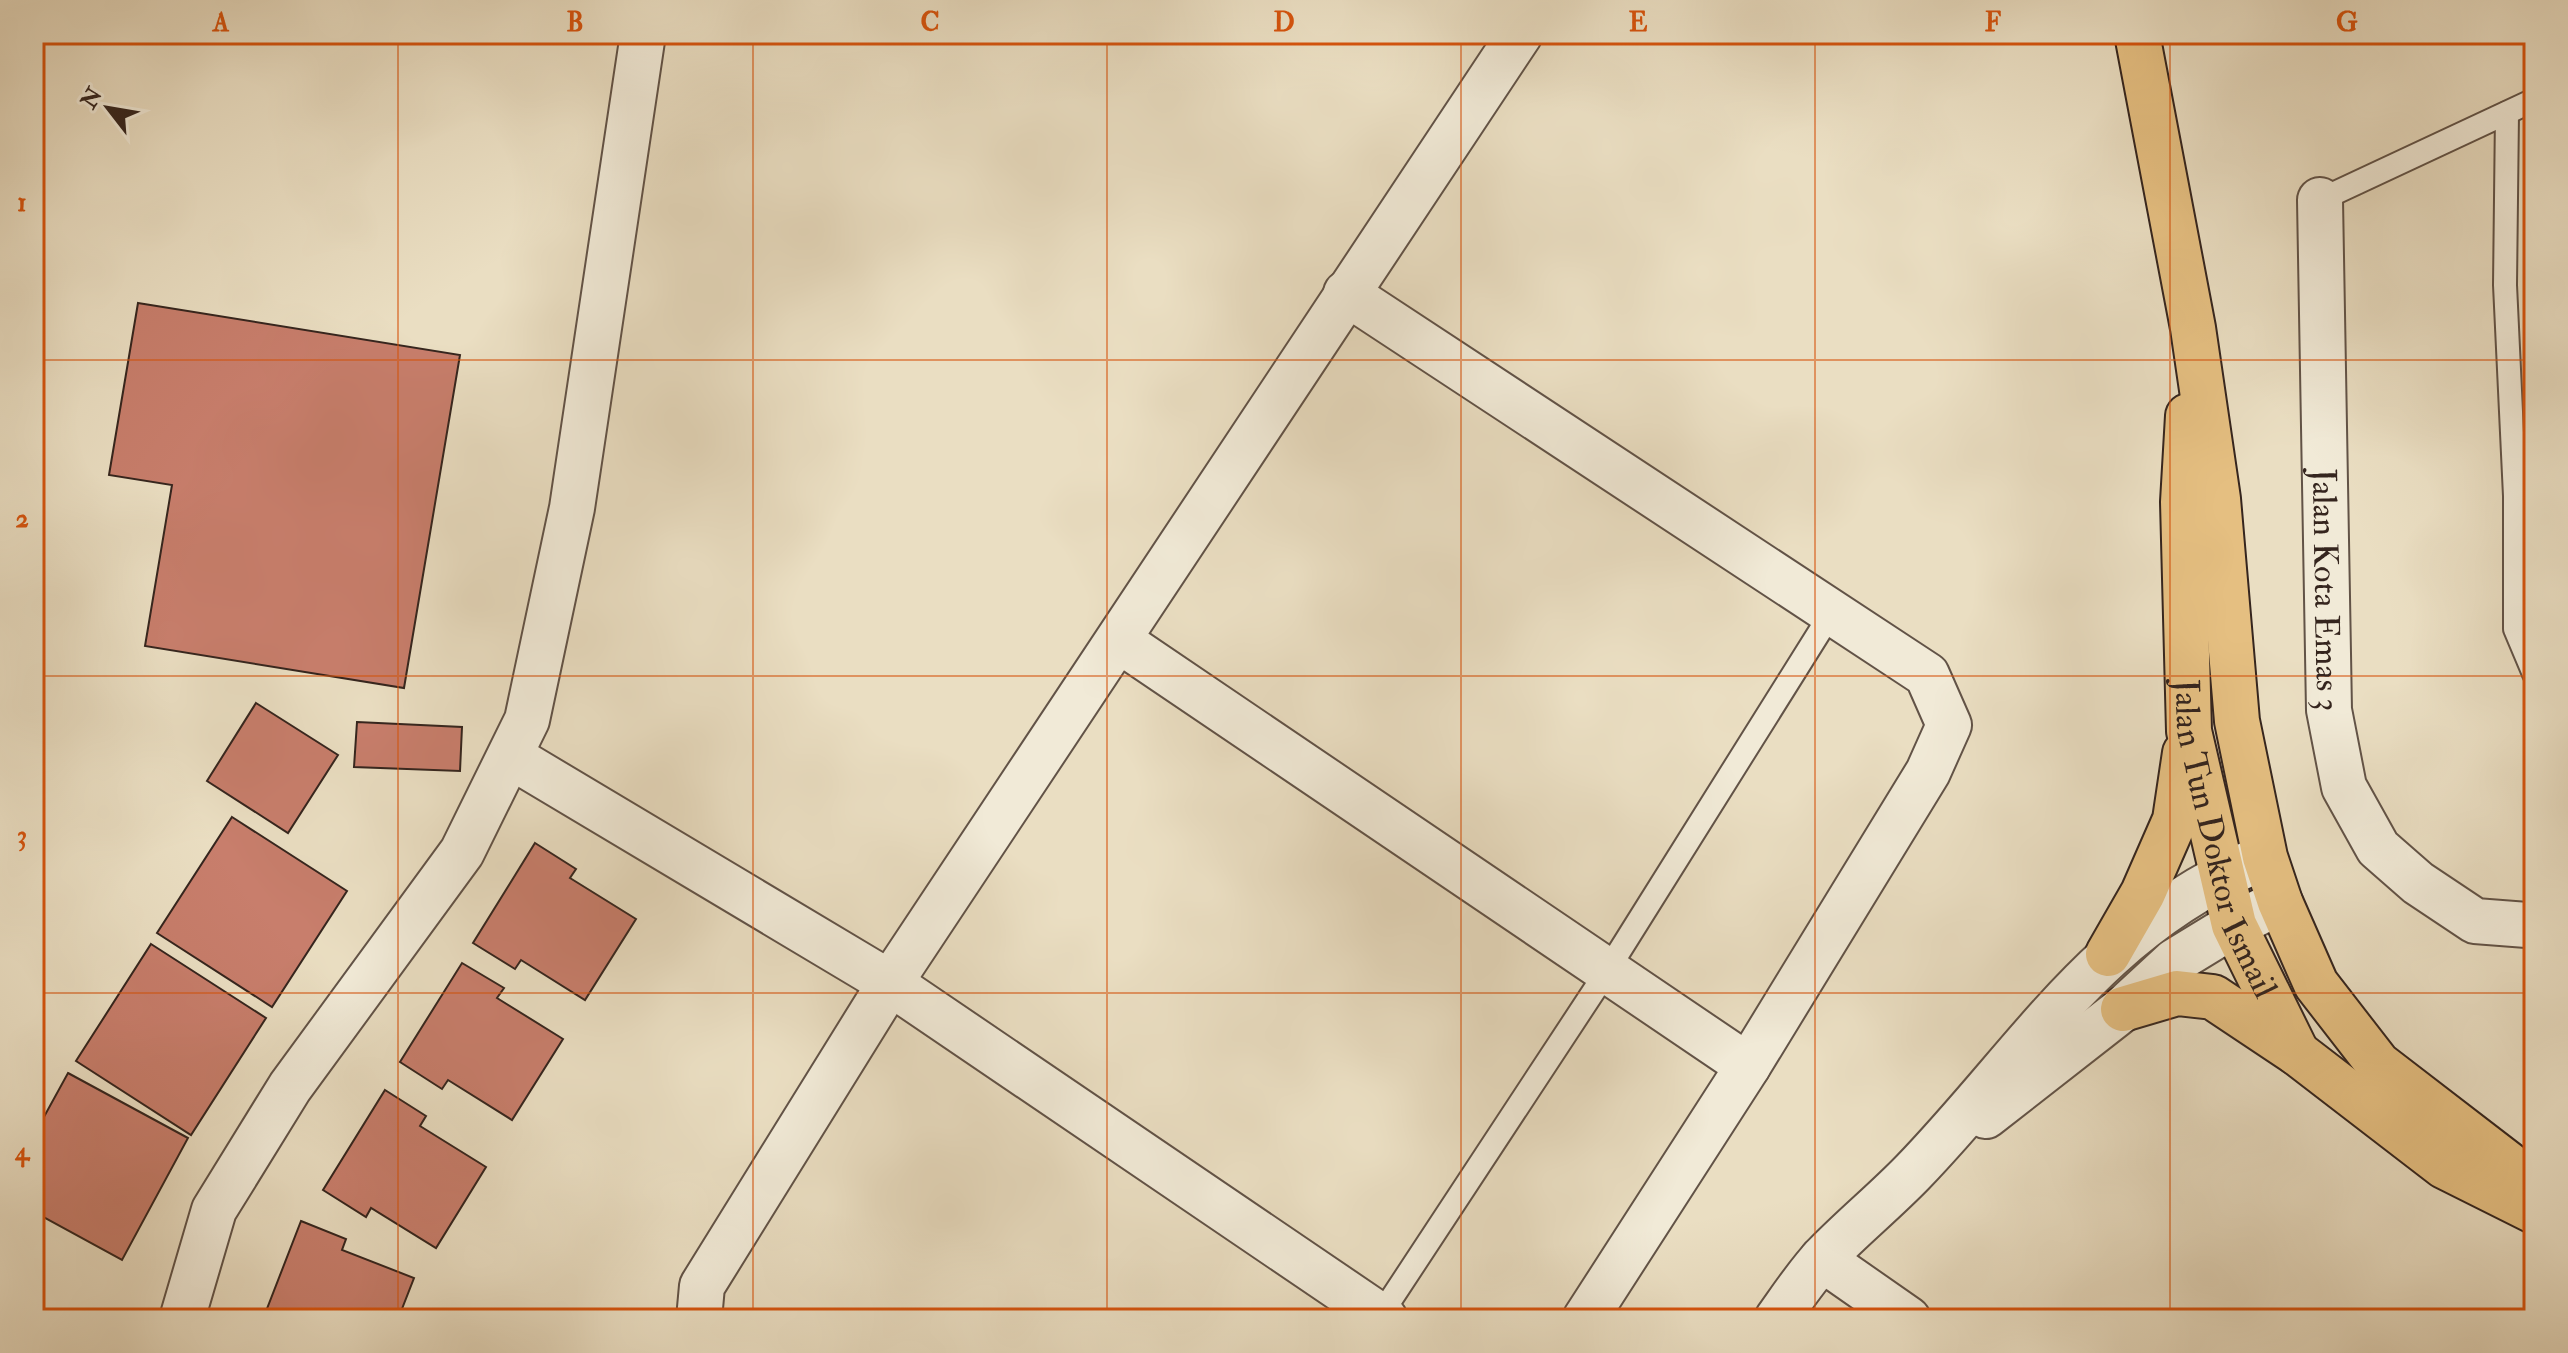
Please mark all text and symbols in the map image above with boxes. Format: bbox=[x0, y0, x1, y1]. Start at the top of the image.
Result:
text: A bbox=[212, 7, 230, 39]
text: B bbox=[566, 7, 584, 39]
text: C bbox=[920, 7, 940, 39]
text: D bbox=[1273, 7, 1295, 39]
text: E bbox=[1629, 7, 1648, 39]
text: F bbox=[1985, 7, 2002, 39]
text: G bbox=[2336, 7, 2358, 39]
north arrow bbox=[68, 68, 148, 148]
text: N bbox=[74, 82, 109, 115]
text: 1 bbox=[17, 187, 27, 219]
street label: Jalan Kota Emas 3 bbox=[2302, 467, 2349, 712]
text: 2 bbox=[15, 503, 29, 535]
street label: Jalan Tun Doktor Ismail bbox=[2165, 678, 2287, 1005]
text: 3 bbox=[17, 820, 27, 852]
text: 4 bbox=[14, 1136, 31, 1168]

